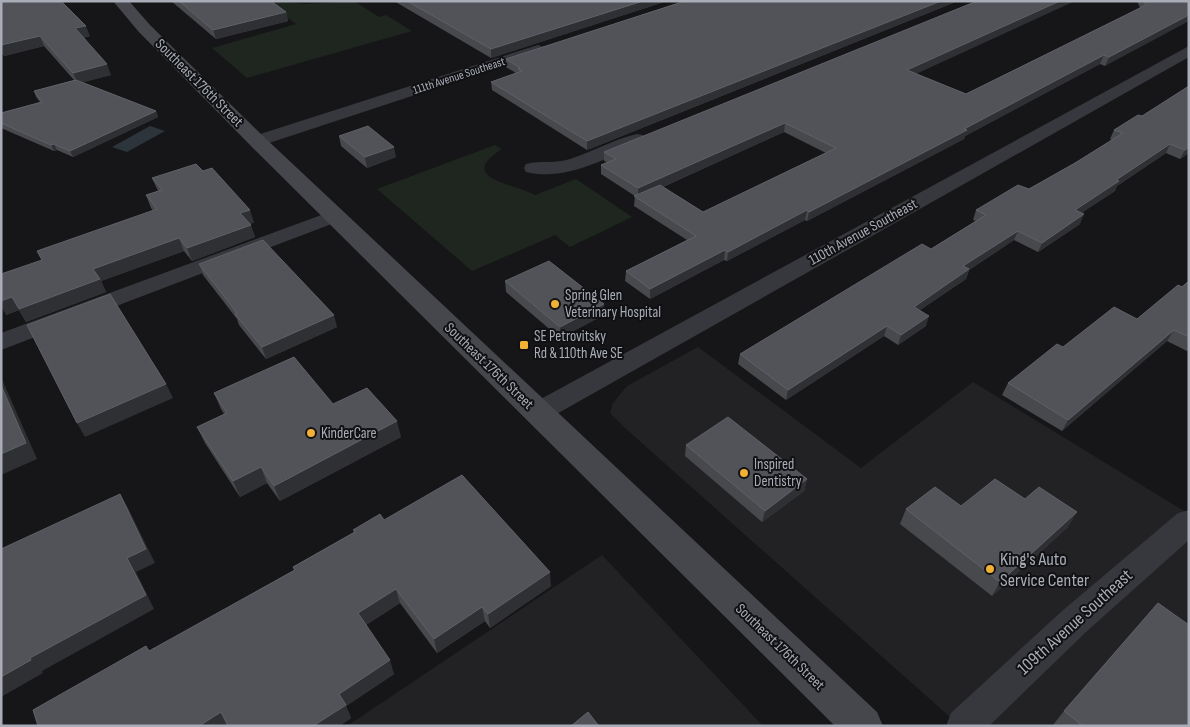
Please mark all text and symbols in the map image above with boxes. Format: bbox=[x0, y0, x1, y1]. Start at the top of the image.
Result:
street label: Southeast 176th Street bbox=[151, 35, 247, 131]
street label: 111th Avenue Southeast bbox=[411, 54, 507, 98]
street label: 110th Avenue Southeast bbox=[805, 194, 921, 270]
place label: Spring Glen Veterinary Hospital bbox=[565, 286, 661, 322]
marker: Spring Glen Veterinary Hospital bbox=[549, 298, 561, 310]
street label: Southeast 176th Street bbox=[440, 319, 538, 414]
place label: SE Petrovitsky Rd & 110th Ave SE bbox=[534, 327, 623, 363]
marker: SE Petrovitsky Rd & 110th Ave SE bbox=[518, 339, 530, 351]
place label: KinderCare bbox=[321, 424, 377, 443]
marker: KinderCare bbox=[305, 427, 317, 439]
place label: Inspired Dentistry bbox=[754, 455, 802, 491]
marker: Inspired Dentistry bbox=[738, 467, 750, 479]
place label: King's Auto Service Center bbox=[1000, 549, 1089, 591]
marker: King's Auto Service Center bbox=[984, 563, 996, 575]
street label: 109th Avenue Southeast bbox=[1013, 565, 1137, 679]
street label: Southeast 176th Street bbox=[731, 600, 829, 695]

